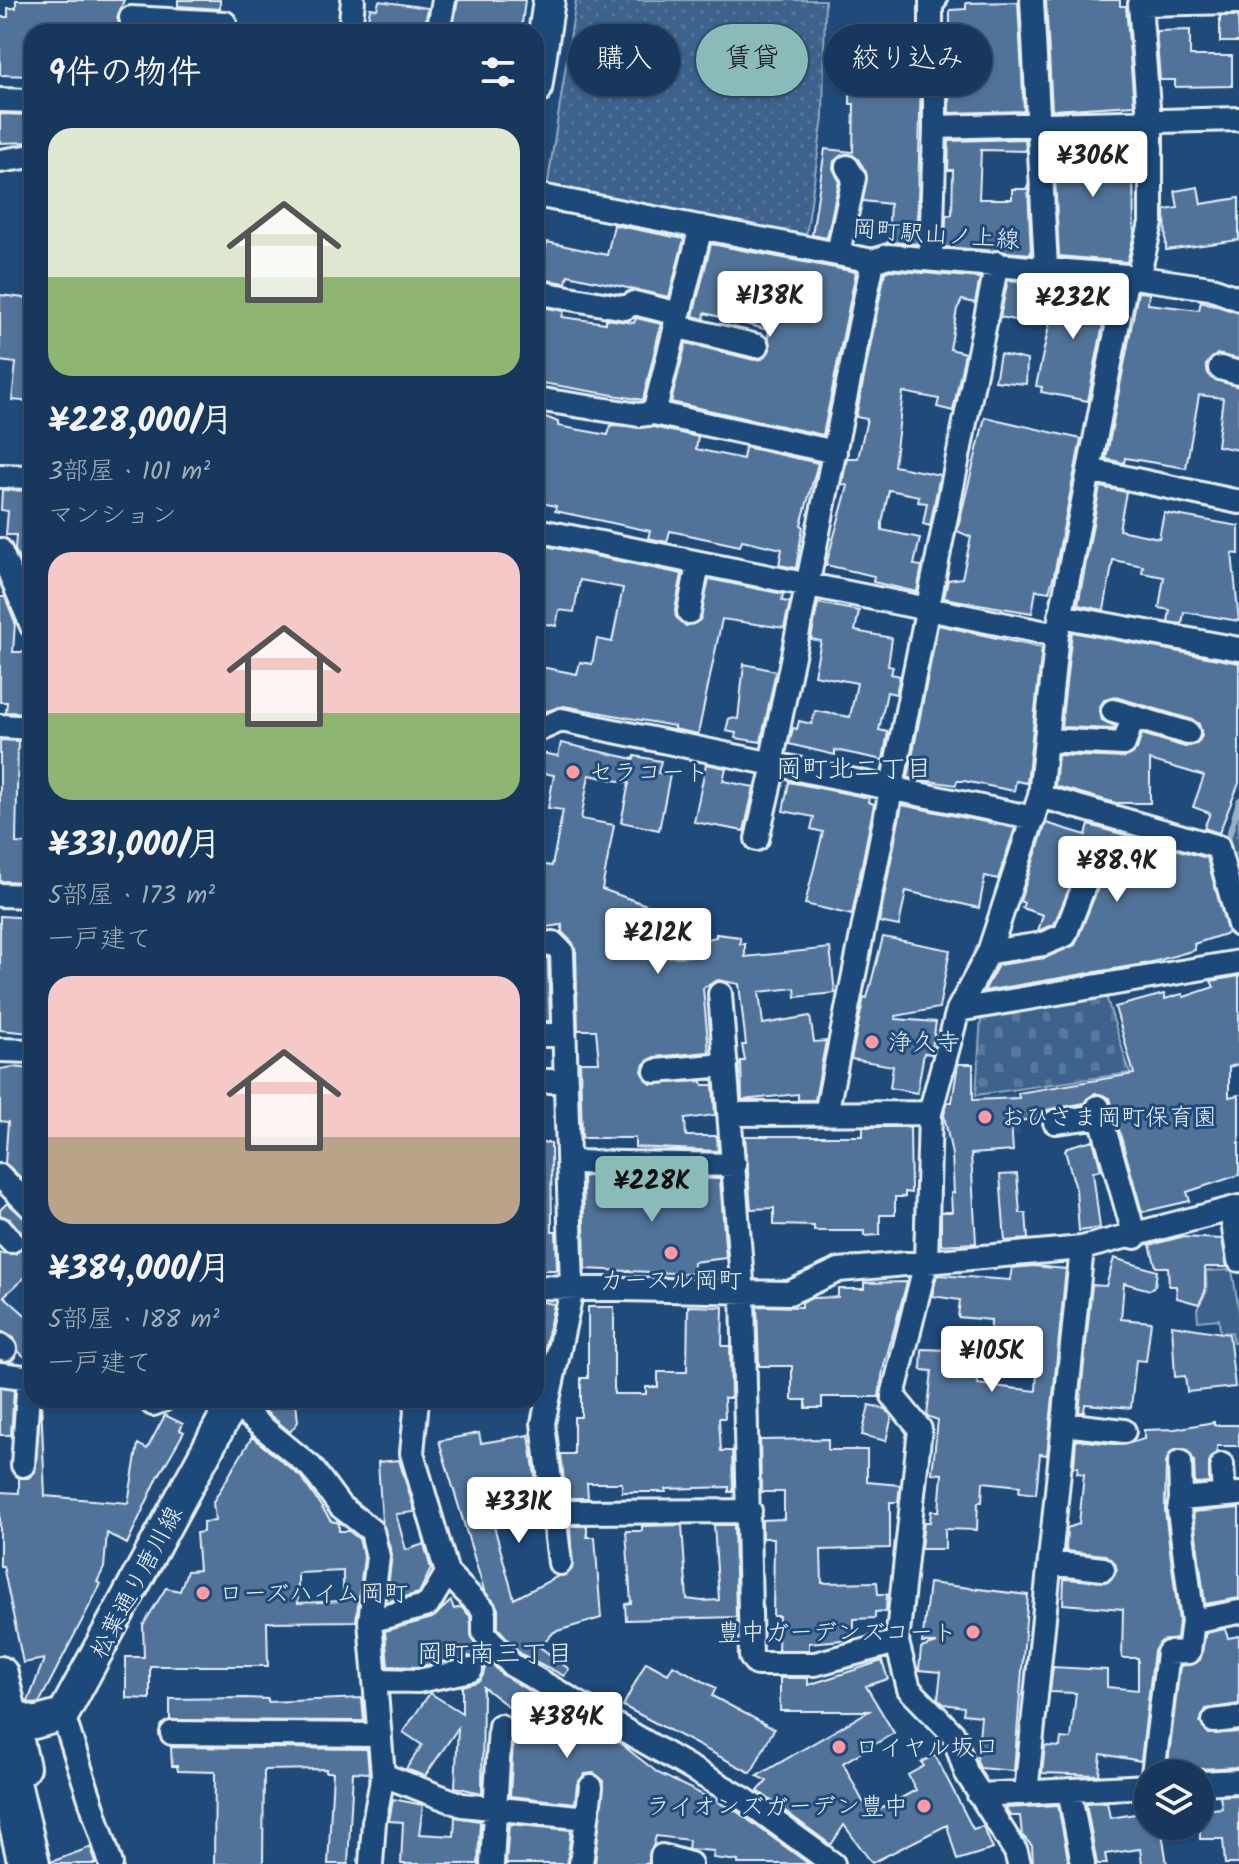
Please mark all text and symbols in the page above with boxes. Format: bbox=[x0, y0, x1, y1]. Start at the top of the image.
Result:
chip: 購入 bbox=[568, 24, 680, 96]
chip: 賃貸 bbox=[696, 24, 808, 96]
chip: 絞り込み bbox=[824, 24, 992, 96]
text: 9件の物件 bbox=[48, 47, 201, 101]
icon: filters bbox=[476, 50, 520, 94]
pin: ¥306K bbox=[1037, 131, 1149, 199]
text: ¥306K bbox=[1056, 136, 1130, 178]
icon: home bbox=[212, 180, 356, 324]
street label: 岡町駅山ノ上線 bbox=[851, 210, 1021, 261]
pin: ¥138K bbox=[714, 271, 826, 339]
pin: ¥232K bbox=[1017, 273, 1129, 341]
text: ¥138K bbox=[735, 276, 805, 318]
text: ¥232K bbox=[1035, 278, 1111, 320]
text: ¥228,000/月 bbox=[48, 395, 233, 449]
text: 3部屋 · 101 m² bbox=[48, 451, 210, 493]
text: マンション bbox=[48, 495, 177, 537]
icon: home bbox=[212, 604, 356, 748]
district label: 岡町北二丁目 bbox=[776, 749, 932, 791]
place label: セラコート bbox=[589, 754, 709, 793]
marker: セラコート bbox=[564, 763, 582, 781]
text: ¥331,000/月 bbox=[48, 819, 221, 873]
pin: ¥88.9K bbox=[1052, 836, 1182, 904]
text: ¥88.9K bbox=[1076, 841, 1158, 883]
text: 5部屋 · 173 m² bbox=[48, 875, 215, 917]
pin: ¥212K bbox=[602, 908, 714, 976]
text: ¥212K bbox=[623, 913, 693, 955]
text: 一戸建て bbox=[48, 919, 152, 961]
place label: 浄久寺 bbox=[888, 1024, 960, 1063]
icon: home bbox=[212, 1028, 356, 1172]
marker: 浄久寺 bbox=[863, 1033, 881, 1051]
place label: おひさま岡町保育園 bbox=[1001, 1099, 1217, 1138]
marker: おひさま岡町保育園 bbox=[976, 1108, 994, 1126]
pin: ¥228K bbox=[596, 1156, 708, 1224]
text: ¥228K bbox=[613, 1161, 691, 1203]
text: ¥384,000/月 bbox=[48, 1243, 231, 1297]
marker: カースル岡町 bbox=[662, 1244, 680, 1262]
place label: カースル岡町 bbox=[600, 1262, 742, 1301]
text: 5部屋 · 188 m² bbox=[48, 1299, 220, 1341]
pin: ¥105K bbox=[936, 1326, 1048, 1394]
text: ¥105K bbox=[959, 1331, 1025, 1373]
text: 一戸建て bbox=[48, 1343, 152, 1385]
pin: ¥331K bbox=[463, 1477, 575, 1545]
text: ¥331K bbox=[485, 1482, 553, 1524]
street label: 松葉通り唐川線 bbox=[81, 1499, 194, 1666]
place label: ローズハイム岡町 bbox=[219, 1575, 408, 1614]
marker: ローズハイム岡町 bbox=[194, 1584, 212, 1602]
place label: 豊中ガーデンズコート bbox=[717, 1614, 957, 1653]
marker: 豊中ガーデンズコート bbox=[964, 1623, 982, 1641]
district label: 岡町南三丁目 bbox=[417, 1634, 573, 1676]
pin: ¥384K bbox=[511, 1692, 623, 1760]
text: ¥384K bbox=[529, 1697, 605, 1739]
place label: ロイヤル坂口 bbox=[855, 1729, 999, 1768]
marker: ロイヤル坂口 bbox=[830, 1738, 848, 1756]
map controls bbox=[1134, 1760, 1214, 1840]
button: layers bbox=[1134, 1760, 1214, 1840]
place label: ライオンズガーデン豊中 bbox=[646, 1788, 908, 1827]
marker: ライオンズガーデン豊中 bbox=[915, 1797, 933, 1815]

